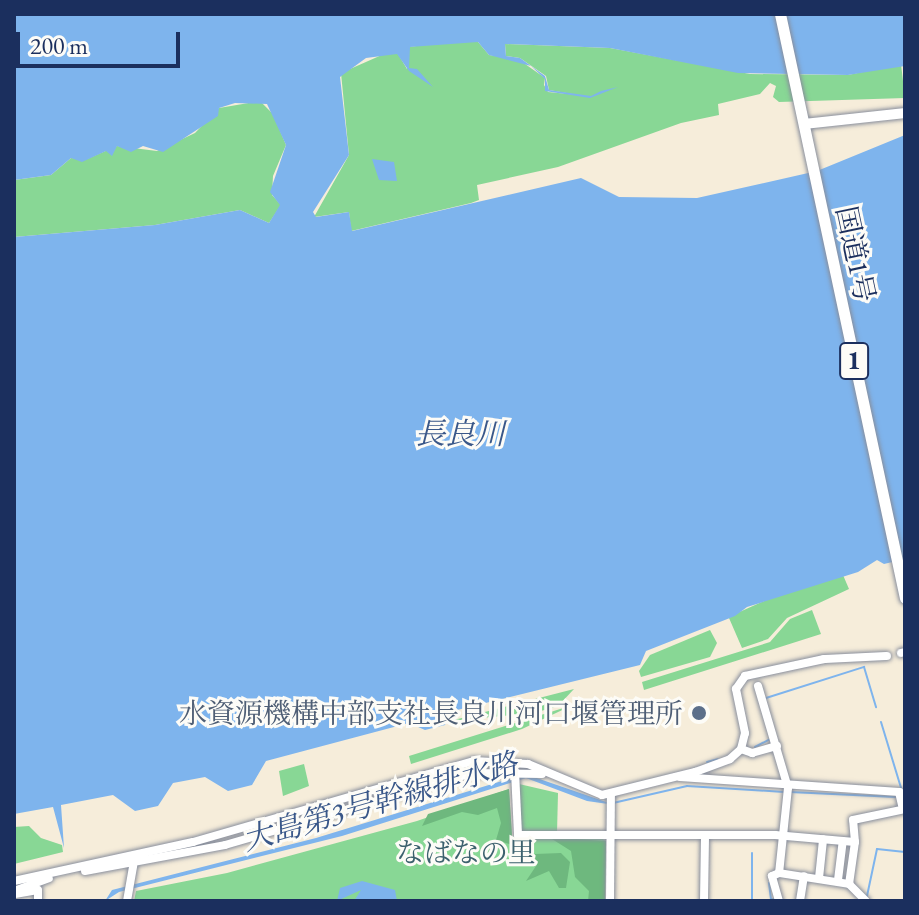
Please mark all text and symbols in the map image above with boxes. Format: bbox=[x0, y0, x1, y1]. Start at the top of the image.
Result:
scale bar bbox=[20, 16, 184, 66]
text: 200 m bbox=[30, 30, 88, 61]
street label: 国道1号 bbox=[829, 203, 883, 305]
road number: 1 bbox=[838, 339, 870, 383]
water label: 長良川 bbox=[415, 416, 505, 452]
place label: 水資源機構中部支社長良川河口堰管理所 bbox=[179, 696, 683, 730]
marker: 水資源機構中部支社長良川河口堰管理所 bbox=[690, 704, 708, 722]
water label: 大島第3号幹線排水路 bbox=[238, 746, 522, 858]
park label: なばなの里 bbox=[396, 835, 536, 869]

